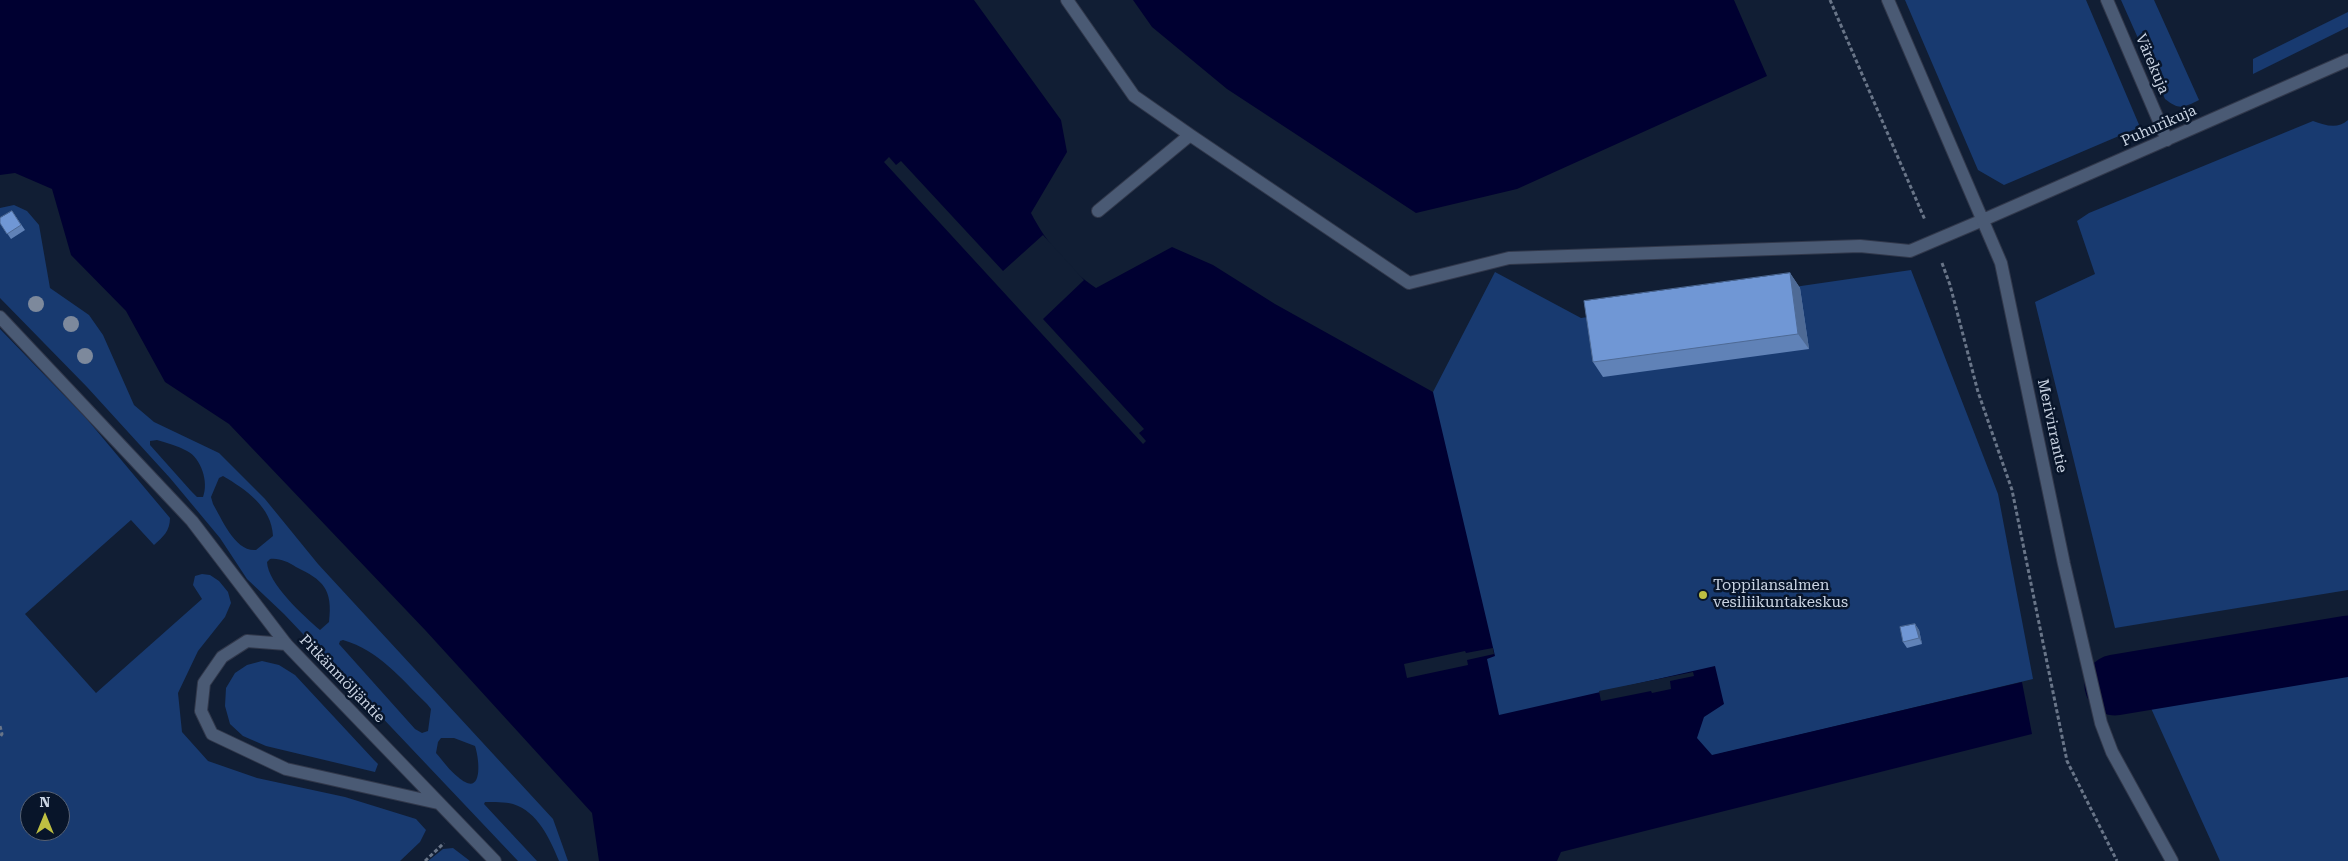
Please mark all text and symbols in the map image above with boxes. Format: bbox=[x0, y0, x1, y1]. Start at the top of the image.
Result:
street label: Värekuja bbox=[2131, 31, 2173, 97]
street label: Puhurikuja bbox=[2119, 101, 2199, 151]
street label: Merivirrantie bbox=[2033, 377, 2071, 475]
place label: Toppilansalmen vesiliikuntakeskus bbox=[1713, 577, 1848, 612]
marker: Toppilansalmen vesiliikuntakeskus bbox=[1697, 589, 1709, 601]
street label: Pitkänmöljäntie bbox=[296, 631, 388, 727]
north arrow bbox=[20, 791, 70, 841]
text: N bbox=[40, 794, 50, 810]

